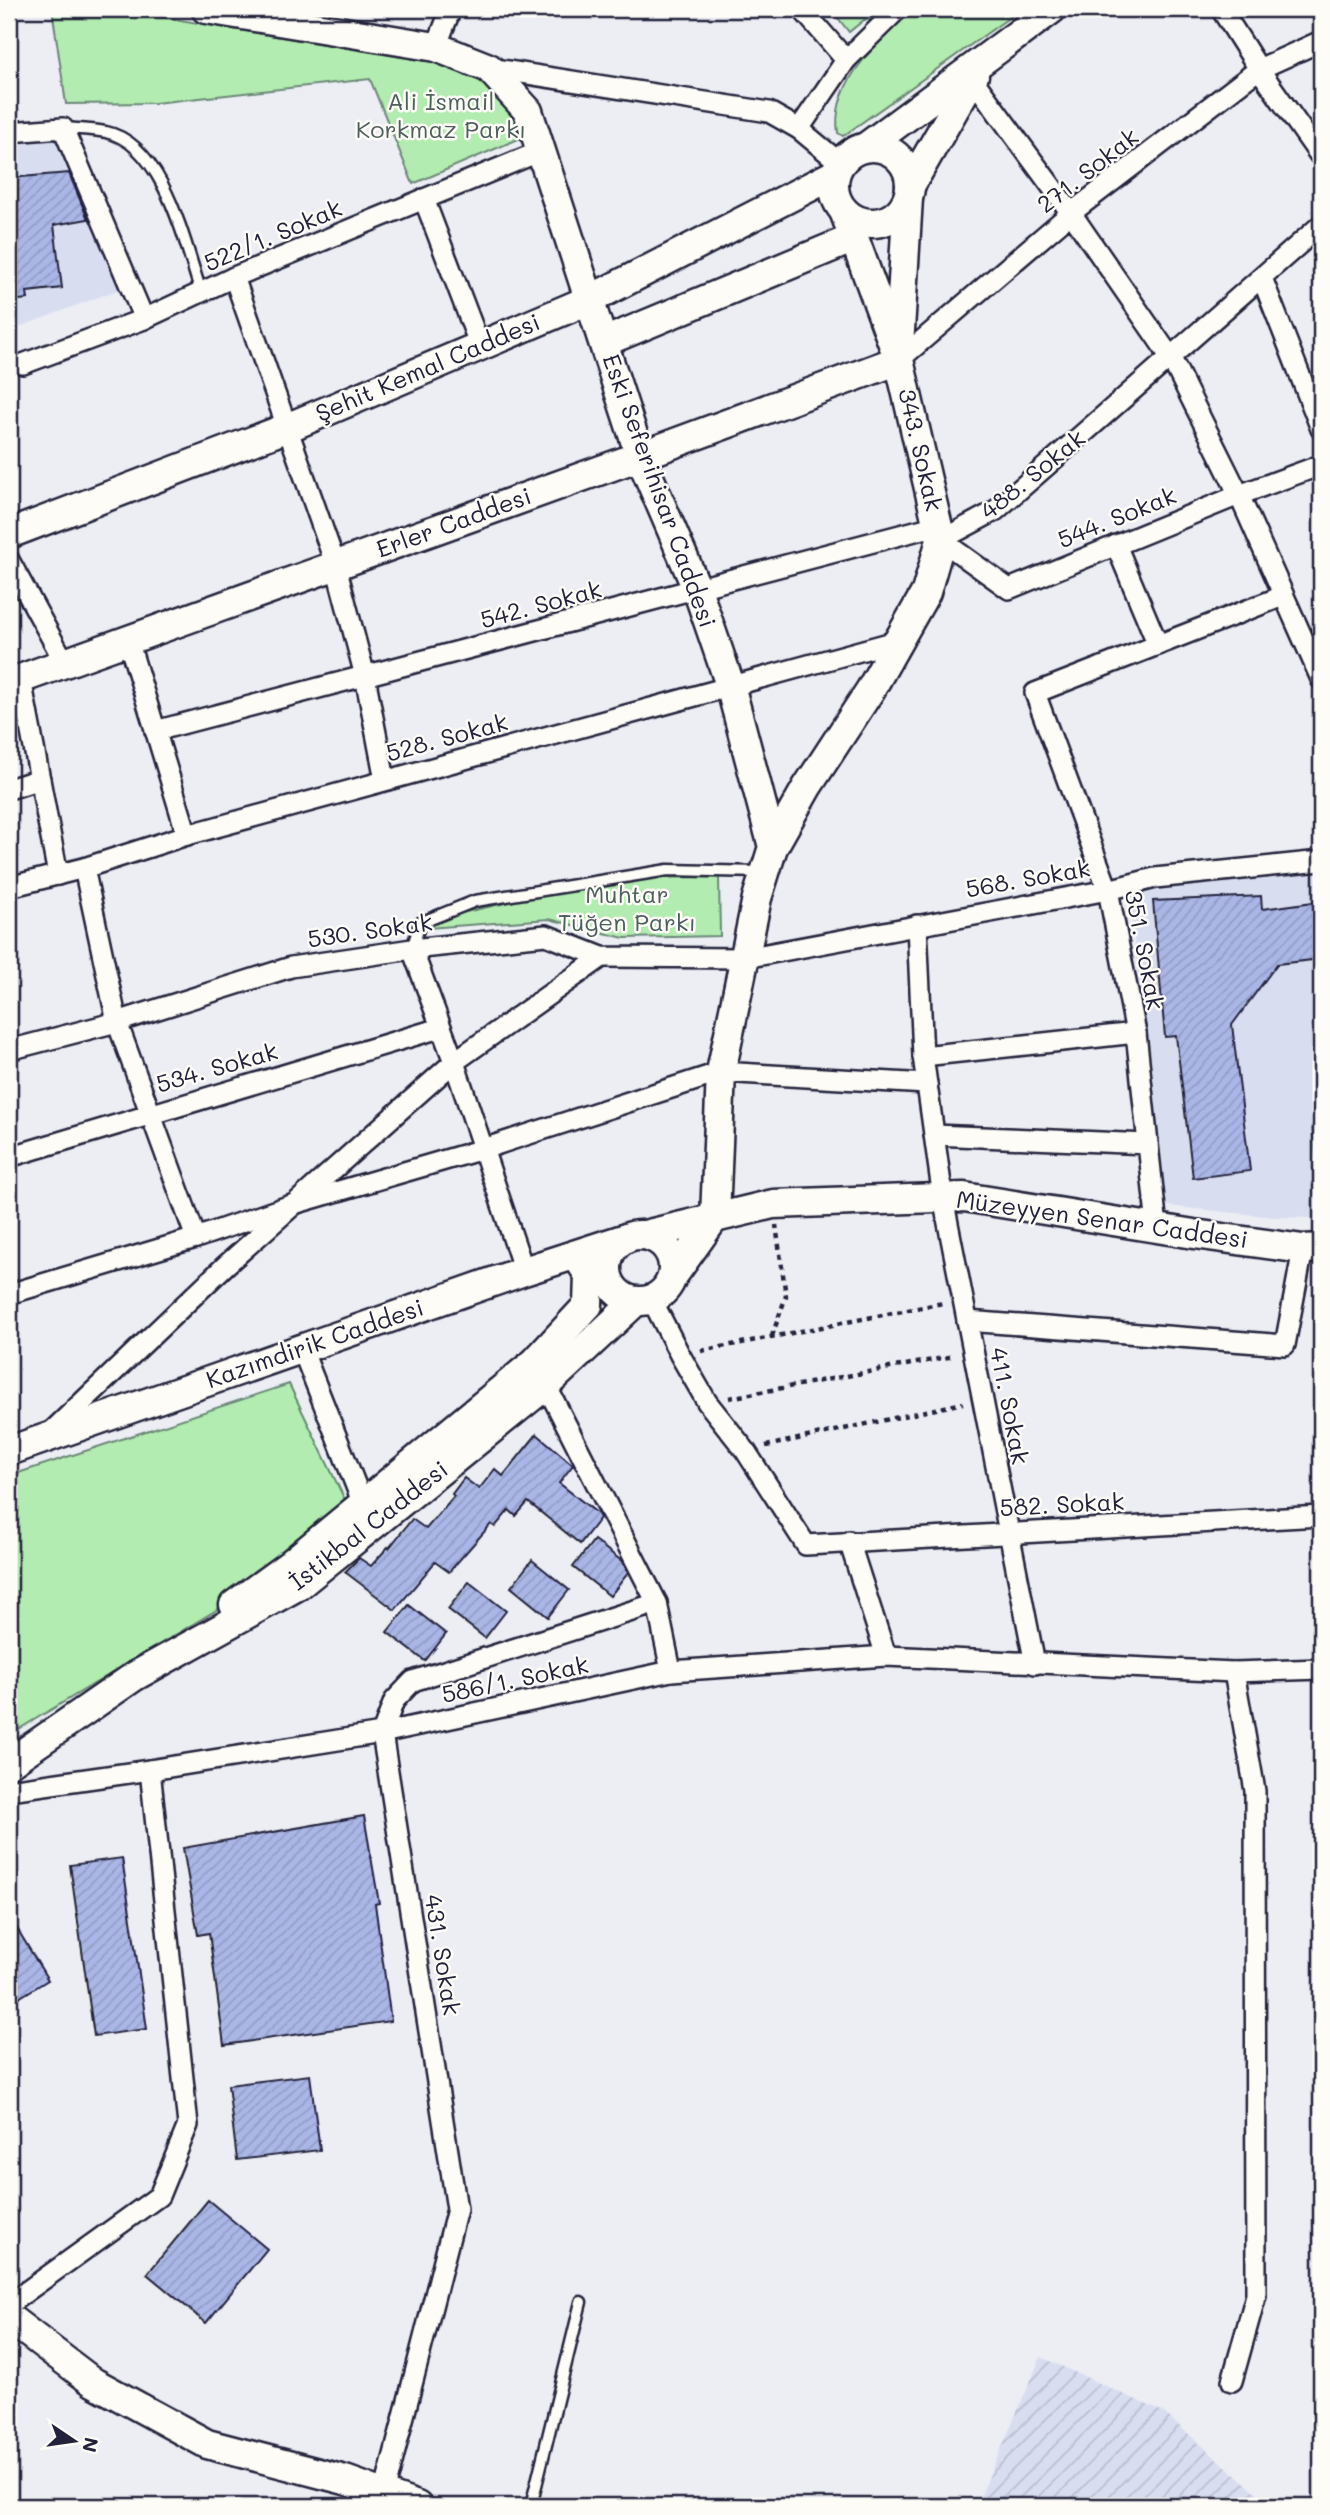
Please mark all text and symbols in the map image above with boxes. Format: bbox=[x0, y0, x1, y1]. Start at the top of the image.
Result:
park label: Ali İsmail Korkmaz Parkı bbox=[356, 85, 526, 144]
street label: 271. Sokak bbox=[1030, 121, 1144, 219]
street label: 522/1. Sokak bbox=[199, 192, 346, 278]
street label: Şehit Kemal Caddesi bbox=[310, 305, 544, 428]
street label: Eski Seferihisar Caddesi bbox=[596, 350, 724, 631]
street label: 343. Sokak bbox=[892, 385, 951, 514]
street label: 488. Sokak bbox=[973, 422, 1091, 526]
street label: Erler Caddesi bbox=[372, 479, 535, 564]
street label: 544. Sokak bbox=[1053, 479, 1180, 554]
street label: 542. Sokak bbox=[477, 572, 605, 635]
street label: 528. Sokak bbox=[382, 705, 511, 768]
street label: 568. Sokak bbox=[963, 851, 1092, 904]
park label: Muhtar Tüğen Parkı bbox=[558, 878, 696, 937]
street label: 351. Sokak bbox=[1119, 887, 1172, 1012]
street label: 530. Sokak bbox=[305, 905, 434, 954]
street label: 534. Sokak bbox=[152, 1034, 281, 1099]
street label: Müzeyyen Senar Caddesi bbox=[954, 1183, 1250, 1254]
street label: Kazımdirik Caddesi bbox=[202, 1291, 427, 1394]
street label: 411. Sokak bbox=[984, 1345, 1037, 1467]
street label: İstikbal Caddesi bbox=[282, 1453, 454, 1596]
street label: 582. Sokak bbox=[999, 1485, 1125, 1522]
street label: 586/1. Sokak bbox=[438, 1648, 591, 1709]
street label: 431. Sokak bbox=[419, 1892, 468, 2017]
north arrow bbox=[38, 2406, 108, 2476]
text: N bbox=[77, 2435, 105, 2455]

